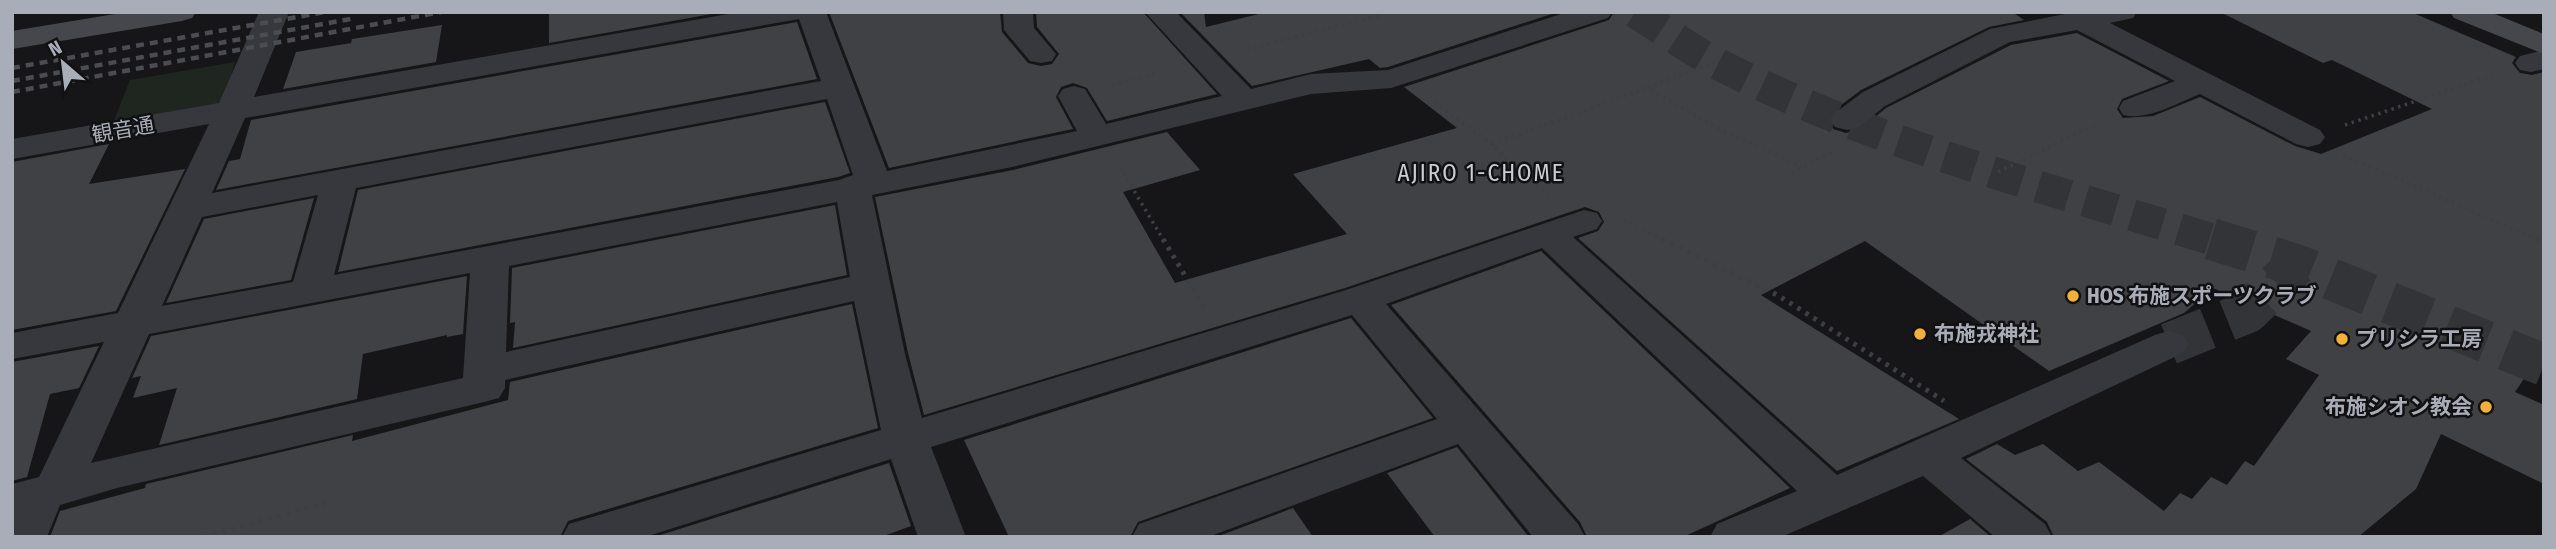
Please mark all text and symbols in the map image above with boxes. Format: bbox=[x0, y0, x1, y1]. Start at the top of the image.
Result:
north arrow bbox=[28, 28, 98, 98]
text: N bbox=[45, 36, 66, 61]
street label: 観音通 bbox=[90, 112, 156, 148]
district label: AJIRO 1-CHOME bbox=[1397, 159, 1565, 187]
place label: HOS 布施スポーツクラブ bbox=[2087, 283, 2317, 309]
marker: HOS 布施スポーツクラブ bbox=[2065, 288, 2081, 304]
place label: 布施戎神社 bbox=[1934, 321, 2039, 347]
marker: 布施戎神社 bbox=[1912, 326, 1928, 342]
place label: プリシラ工房 bbox=[2356, 326, 2482, 352]
marker: プリシラ工房 bbox=[2334, 331, 2350, 347]
place label: 布施シオン教会 bbox=[2325, 394, 2472, 420]
marker: 布施シオン教会 bbox=[2478, 399, 2494, 415]

